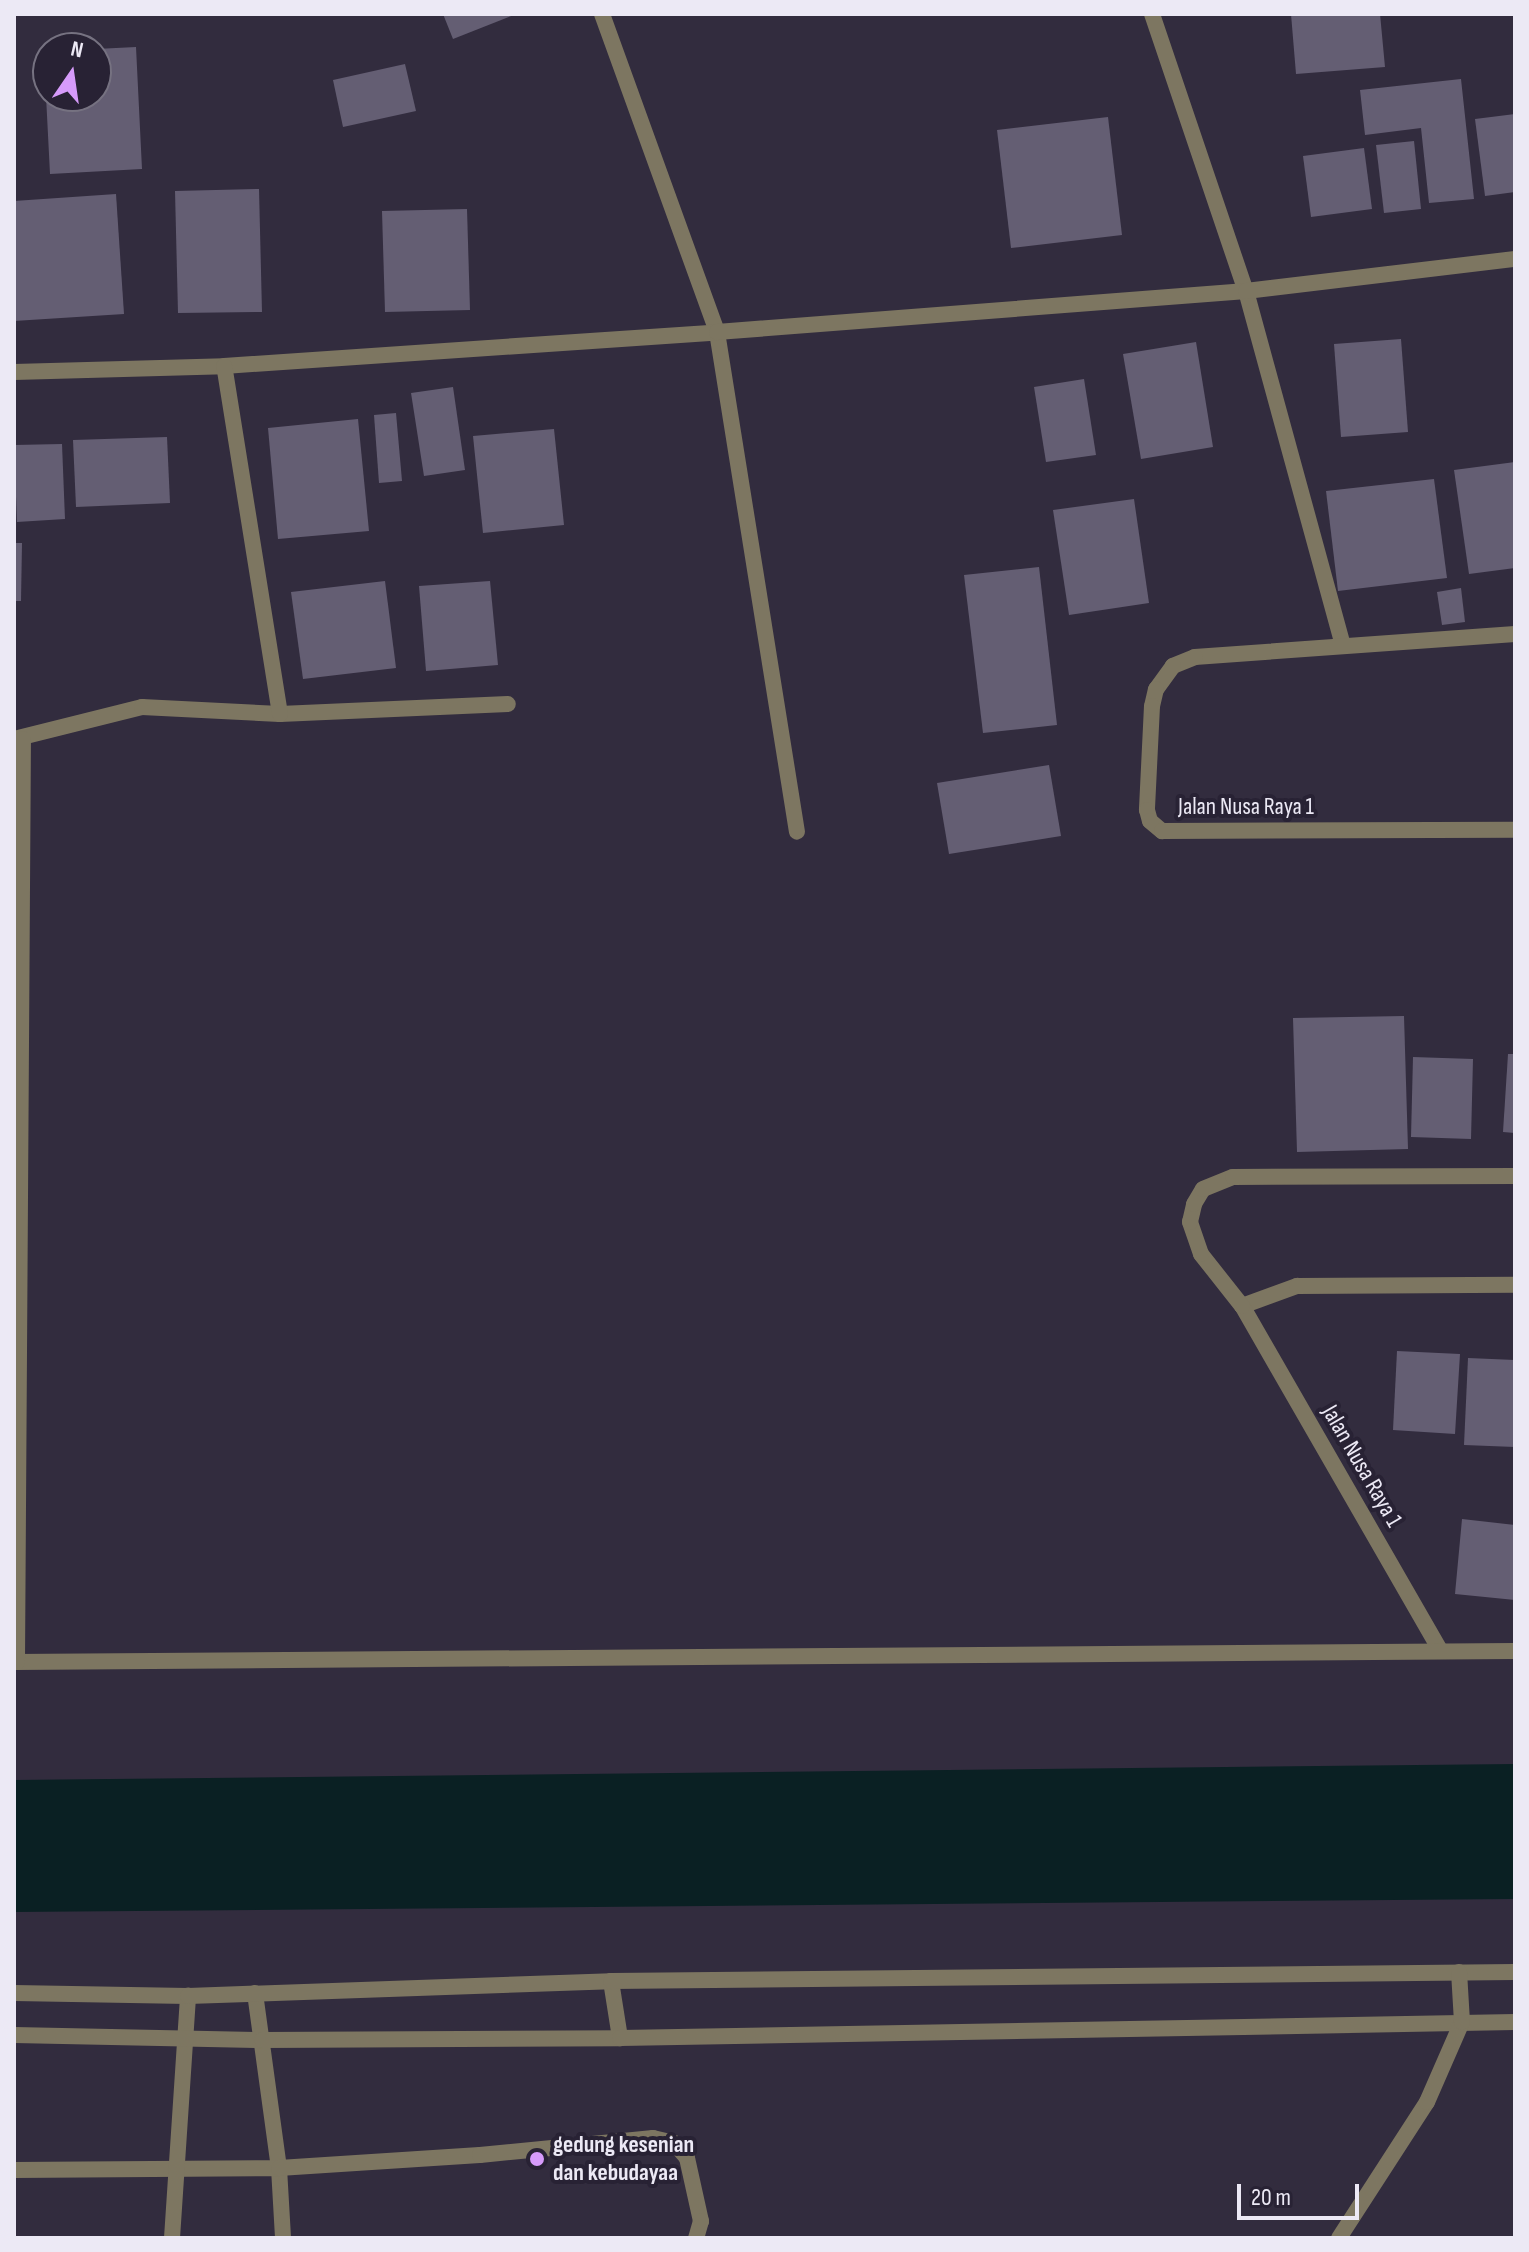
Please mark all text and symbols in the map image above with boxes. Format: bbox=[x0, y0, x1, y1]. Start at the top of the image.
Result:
north arrow bbox=[32, 32, 112, 112]
text: N bbox=[68, 36, 86, 65]
street label: Jalan Nusa Raya 1 bbox=[1178, 793, 1314, 821]
street label: Jalan Nusa Raya 1 bbox=[1316, 1400, 1408, 1532]
place label: gedung kesenian dan kebudayaa bbox=[553, 2131, 694, 2187]
marker: gedung kesenian dan kebudayaa bbox=[528, 2150, 546, 2168]
scale bar bbox=[1241, 2168, 1363, 2218]
text: 20 m bbox=[1251, 2183, 1291, 2212]

